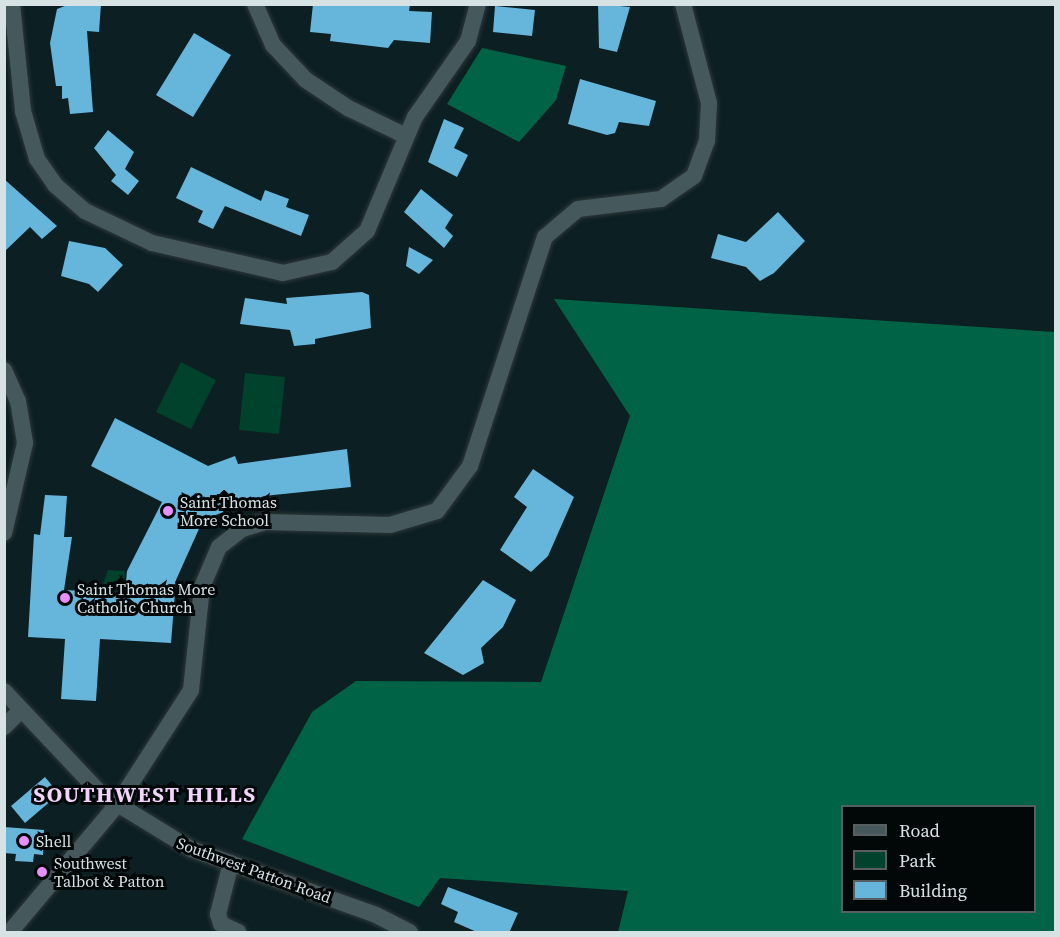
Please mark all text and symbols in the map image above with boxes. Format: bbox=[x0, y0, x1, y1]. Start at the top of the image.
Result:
place label: Saint Thomas More School bbox=[180, 492, 277, 530]
marker: Saint Thomas More School bbox=[161, 504, 175, 518]
place label: Saint Thomas More Catholic Church bbox=[77, 579, 216, 617]
marker: Saint Thomas More Catholic Church bbox=[58, 591, 72, 605]
district label: SOUTHWEST HILLS bbox=[33, 782, 257, 808]
legend bbox=[841, 805, 1036, 913]
text: Road bbox=[899, 818, 940, 843]
place label: Shell bbox=[36, 831, 71, 851]
street label: Southwest Patton Road bbox=[174, 833, 334, 907]
marker: Shell bbox=[17, 834, 31, 848]
text: Park bbox=[899, 848, 936, 873]
place label: Southwest Talbot & Patton bbox=[54, 853, 165, 891]
marker: Southwest Talbot & Patton bbox=[35, 865, 49, 879]
text: Building bbox=[899, 878, 967, 903]

